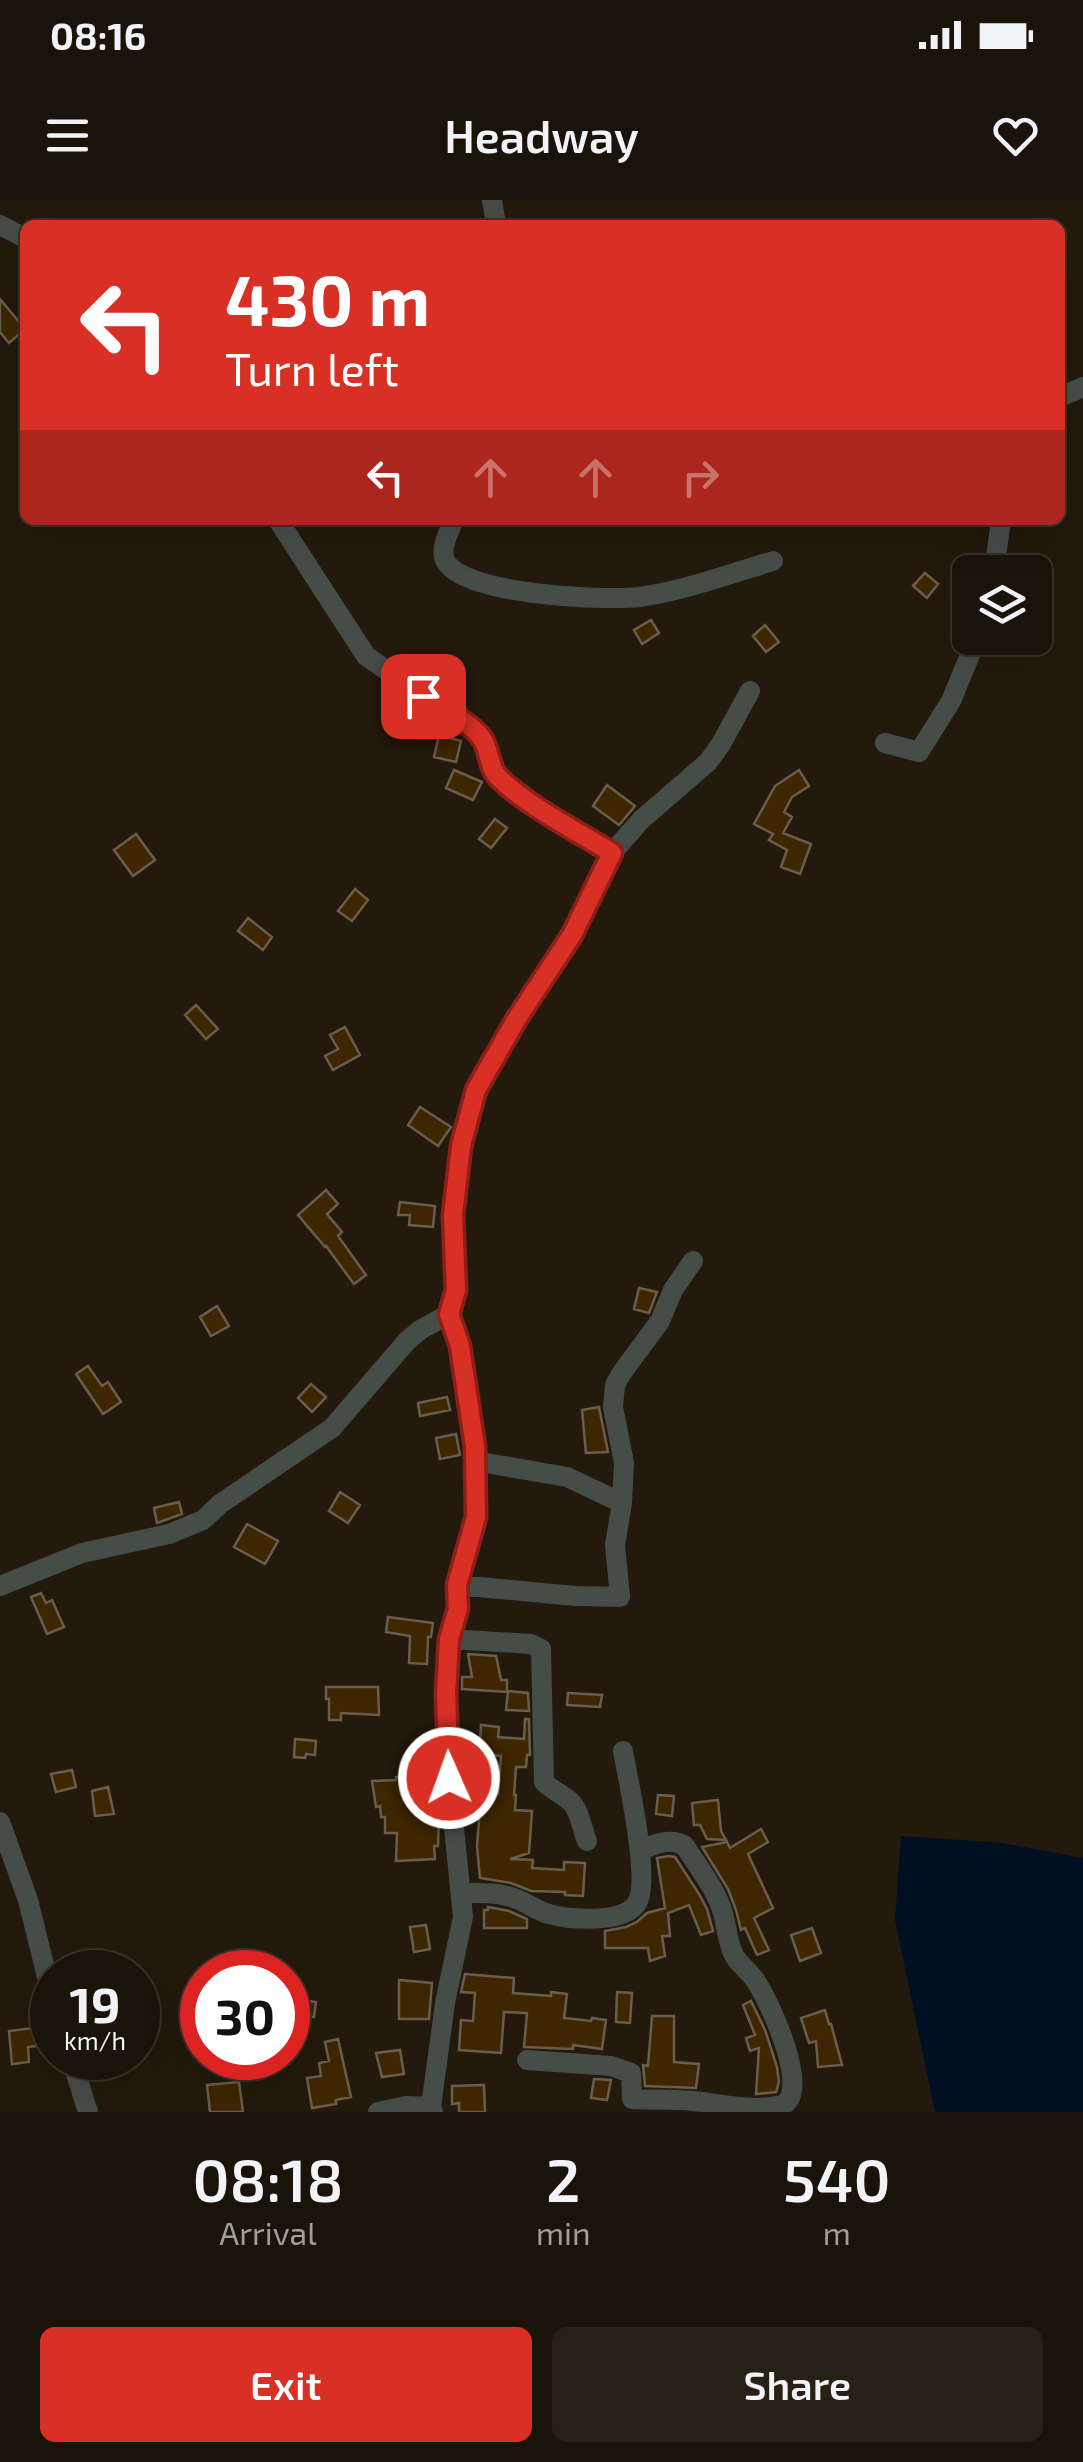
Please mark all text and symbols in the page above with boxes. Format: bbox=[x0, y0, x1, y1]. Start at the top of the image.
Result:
text: 08:16 bbox=[50, 12, 146, 58]
icon: menu bbox=[40, 108, 95, 163]
text: Headway bbox=[444, 108, 639, 162]
icon: heart bbox=[988, 108, 1043, 163]
text: 430 m bbox=[225, 256, 430, 340]
icon: left bbox=[60, 260, 190, 390]
text: Turn left bbox=[225, 341, 399, 395]
icon: left bbox=[358, 450, 413, 505]
icon: ahead bbox=[463, 450, 518, 505]
icon: ahead bbox=[568, 450, 623, 505]
icon: right bbox=[673, 450, 728, 505]
map controls bbox=[952, 555, 1052, 655]
button: layers bbox=[952, 555, 1052, 655]
pin bbox=[381, 654, 466, 739]
icon: arrive bbox=[396, 669, 451, 724]
position arrow bbox=[397, 1726, 501, 1830]
speed limit sign: 30 bbox=[180, 1950, 310, 2080]
text: 19 bbox=[69, 1973, 121, 2033]
text: km/h bbox=[64, 2025, 126, 2055]
text: 08:18 bbox=[192, 2142, 344, 2214]
text: 2 bbox=[546, 2142, 580, 2214]
text: 540 bbox=[783, 2142, 891, 2214]
text: Arrival bbox=[219, 2213, 317, 2251]
text: min bbox=[536, 2213, 591, 2251]
text: m bbox=[823, 2213, 851, 2251]
button: Exit bbox=[40, 2327, 532, 2442]
button: Share bbox=[552, 2327, 1043, 2442]

